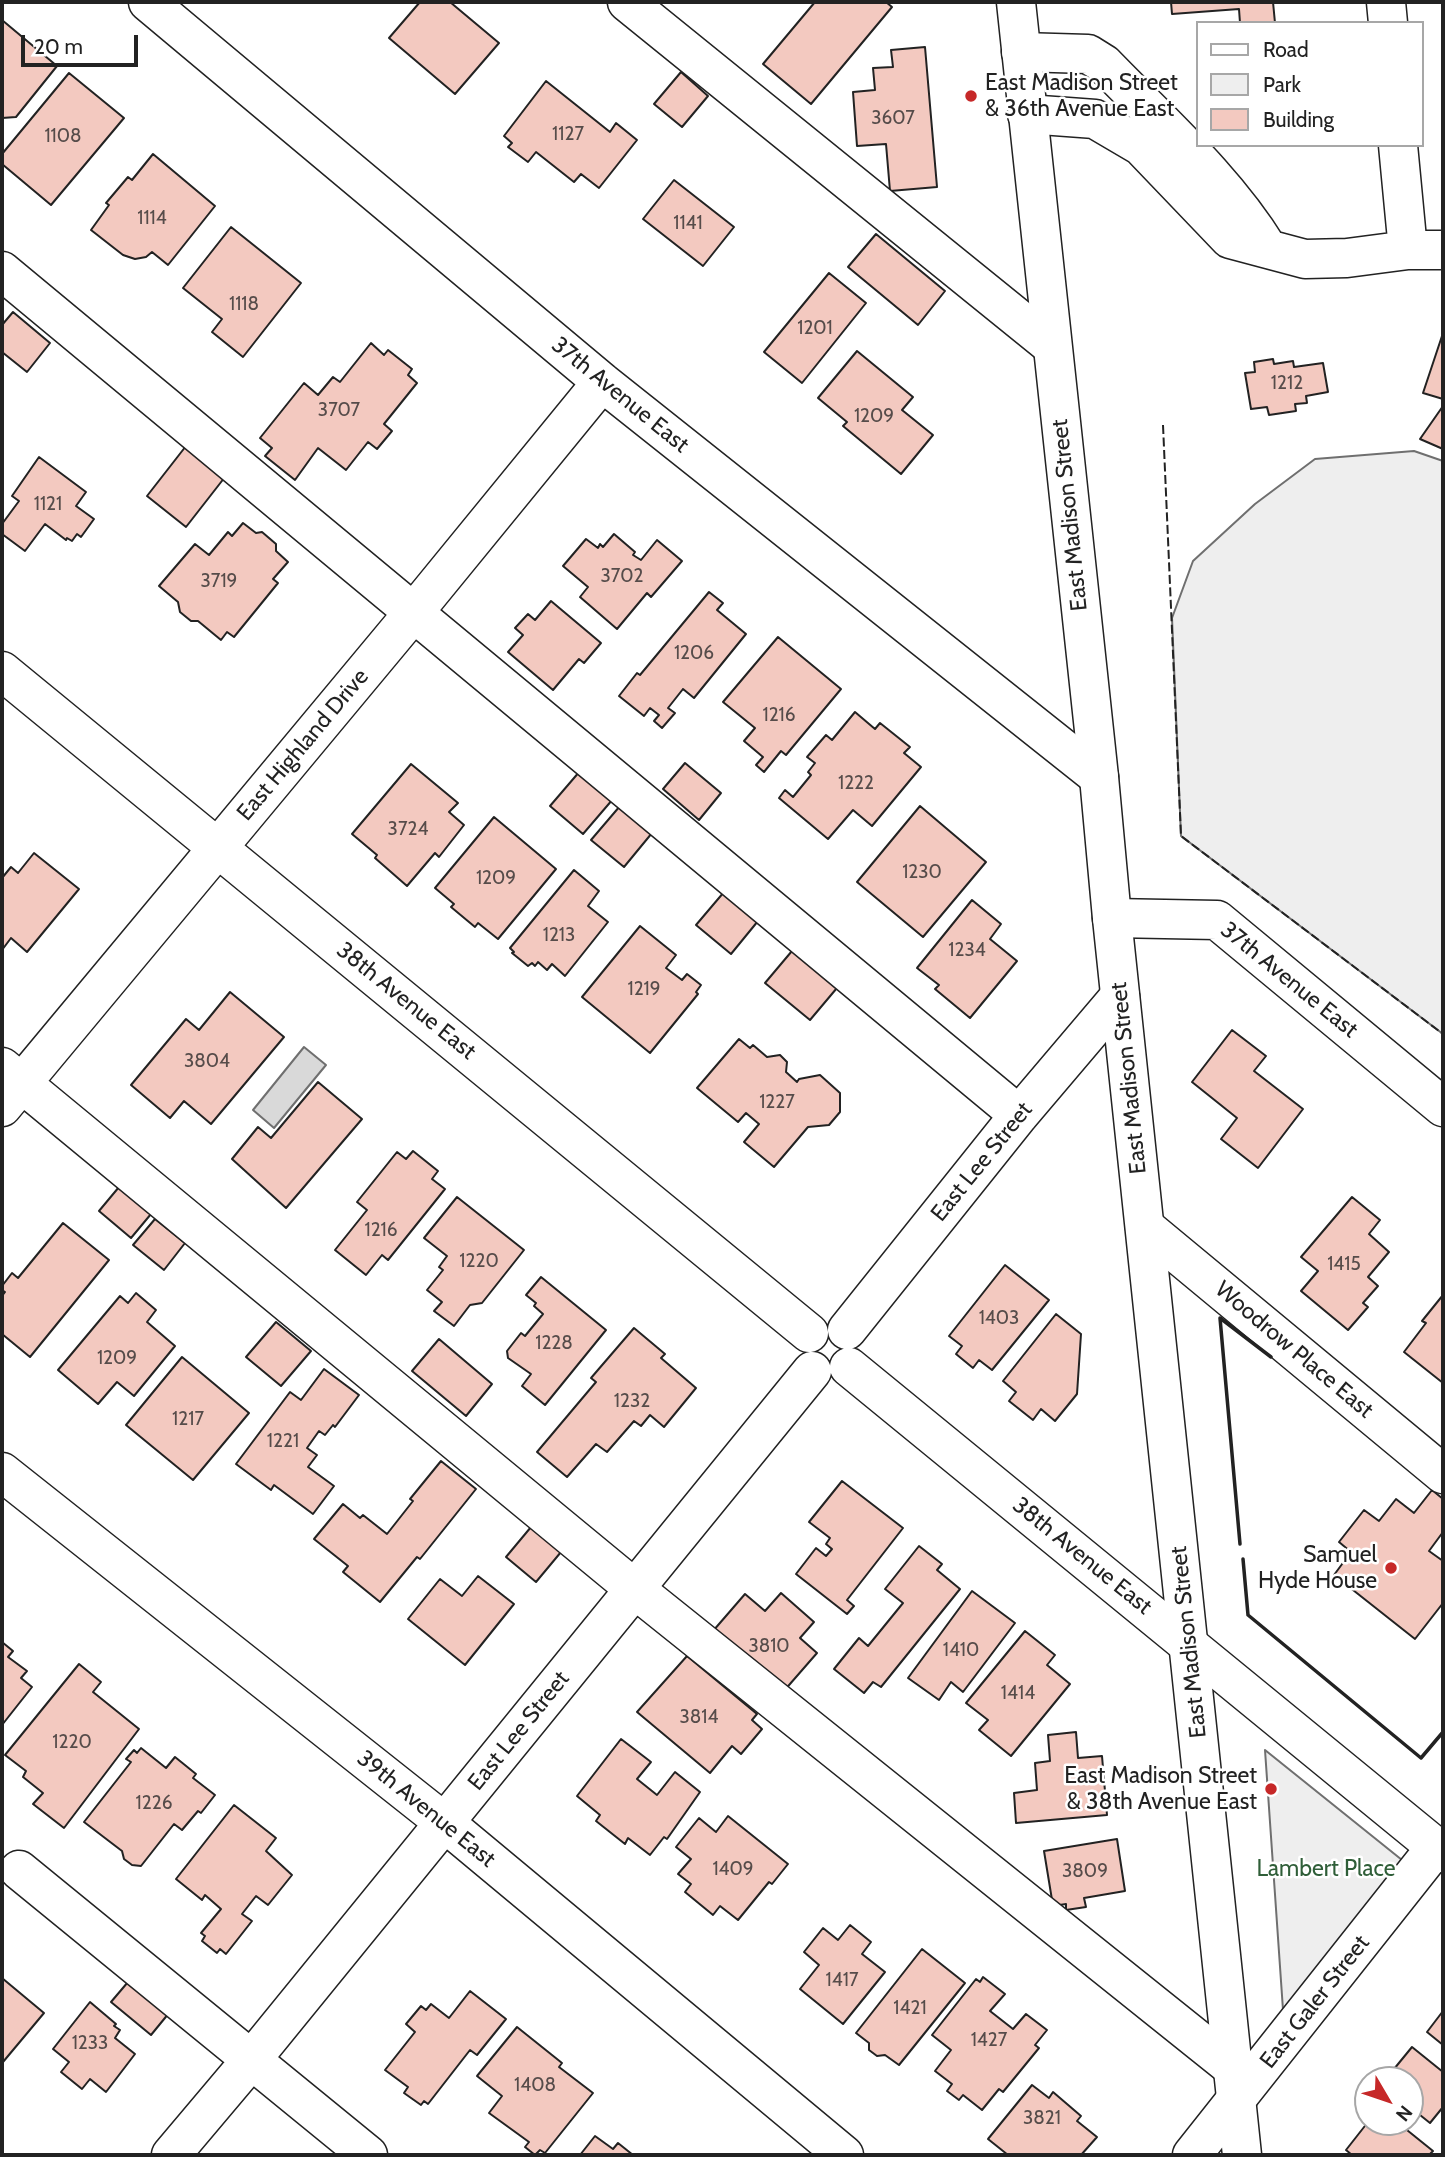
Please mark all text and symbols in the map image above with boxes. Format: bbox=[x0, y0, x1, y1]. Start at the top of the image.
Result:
scale bar bbox=[24, 21, 142, 65]
legend bbox=[1196, 21, 1424, 147]
text: 20 m bbox=[34, 34, 83, 59]
text: Road bbox=[1263, 37, 1309, 62]
place label: East Madison Street & 36th Avenue East bbox=[985, 69, 1178, 123]
text: Park bbox=[1263, 72, 1301, 97]
marker: East Madison Street & 36th Avenue East bbox=[963, 88, 979, 104]
house number: 3607 bbox=[871, 107, 915, 129]
text: Building bbox=[1263, 107, 1334, 132]
house number: 1127 bbox=[552, 123, 584, 145]
house number: 1108 bbox=[44, 125, 82, 147]
house number: 1114 bbox=[137, 207, 167, 229]
house number: 1141 bbox=[673, 212, 703, 234]
house number: 1118 bbox=[229, 293, 259, 315]
house number: 1201 bbox=[797, 317, 833, 339]
street label: 37th Avenue East bbox=[546, 331, 694, 459]
house number: 1212 bbox=[1271, 372, 1303, 394]
house number: 3707 bbox=[318, 399, 360, 421]
house number: 1209 bbox=[854, 405, 894, 427]
street label: East Madison Street bbox=[1046, 418, 1094, 612]
house number: 1121 bbox=[34, 493, 62, 515]
house number: 3702 bbox=[601, 565, 643, 587]
house number: 3719 bbox=[201, 570, 237, 592]
house number: 1206 bbox=[674, 642, 714, 664]
street label: East Highland Drive bbox=[231, 663, 375, 827]
house number: 1216 bbox=[762, 704, 796, 726]
house number: 1222 bbox=[838, 772, 874, 794]
house number: 3724 bbox=[388, 818, 428, 840]
house number: 1230 bbox=[902, 861, 942, 883]
house number: 1209 bbox=[476, 867, 516, 889]
street label: 37th Avenue East bbox=[1215, 916, 1363, 1044]
house number: 1213 bbox=[543, 924, 575, 946]
street label: 38th Avenue East bbox=[331, 936, 481, 1066]
house number: 1234 bbox=[948, 939, 986, 961]
house number: 1219 bbox=[627, 978, 661, 1000]
street label: East Madison Street bbox=[1105, 981, 1153, 1175]
house number: 3804 bbox=[184, 1050, 230, 1072]
house number: 1227 bbox=[759, 1091, 795, 1113]
street label: East Lee Street bbox=[926, 1097, 1038, 1227]
house number: 1216 bbox=[364, 1219, 398, 1241]
house number: 1220 bbox=[459, 1250, 499, 1272]
house number: 1415 bbox=[1327, 1253, 1361, 1275]
street label: Woodrow Place East bbox=[1209, 1276, 1379, 1424]
house number: 1403 bbox=[979, 1307, 1019, 1329]
house number: 1228 bbox=[535, 1332, 573, 1354]
house number: 1209 bbox=[97, 1347, 137, 1369]
house number: 1232 bbox=[614, 1390, 650, 1412]
house number: 1217 bbox=[172, 1408, 204, 1430]
house number: 1221 bbox=[267, 1430, 299, 1452]
street label: 38th Avenue East bbox=[1007, 1491, 1157, 1621]
place label: Samuel Hyde House bbox=[1258, 1541, 1377, 1595]
street label: East Madison Street bbox=[1165, 1545, 1213, 1739]
marker: Samuel Hyde House bbox=[1383, 1560, 1399, 1576]
house number: 3810 bbox=[748, 1635, 790, 1657]
house number: 1410 bbox=[943, 1639, 979, 1661]
street label: East Lee Street bbox=[463, 1666, 575, 1796]
house number: 1414 bbox=[1001, 1682, 1035, 1704]
house number: 3814 bbox=[680, 1706, 718, 1728]
house number: 1220 bbox=[52, 1731, 92, 1753]
street label: 39th Avenue East bbox=[351, 1745, 501, 1873]
place label: East Madison Street & 38th Avenue East bbox=[1064, 1762, 1257, 1816]
marker: East Madison Street & 38th Avenue East bbox=[1263, 1781, 1279, 1797]
house number: 1226 bbox=[136, 1792, 172, 1814]
park label: Lambert Place bbox=[1256, 1855, 1396, 1883]
house number: 1409 bbox=[712, 1858, 754, 1880]
house number: 3809 bbox=[1062, 1860, 1108, 1882]
street label: East Galer Street bbox=[1254, 1930, 1376, 2074]
house number: 1417 bbox=[826, 1969, 858, 1991]
house number: 1421 bbox=[893, 1997, 927, 2019]
house number: 1427 bbox=[971, 2029, 1007, 2051]
house number: 1233 bbox=[72, 2032, 108, 2054]
north arrow bbox=[1354, 2066, 1424, 2136]
house number: 1408 bbox=[514, 2074, 556, 2096]
text: N bbox=[1391, 2101, 1417, 2126]
house number: 3821 bbox=[1023, 2107, 1061, 2129]

